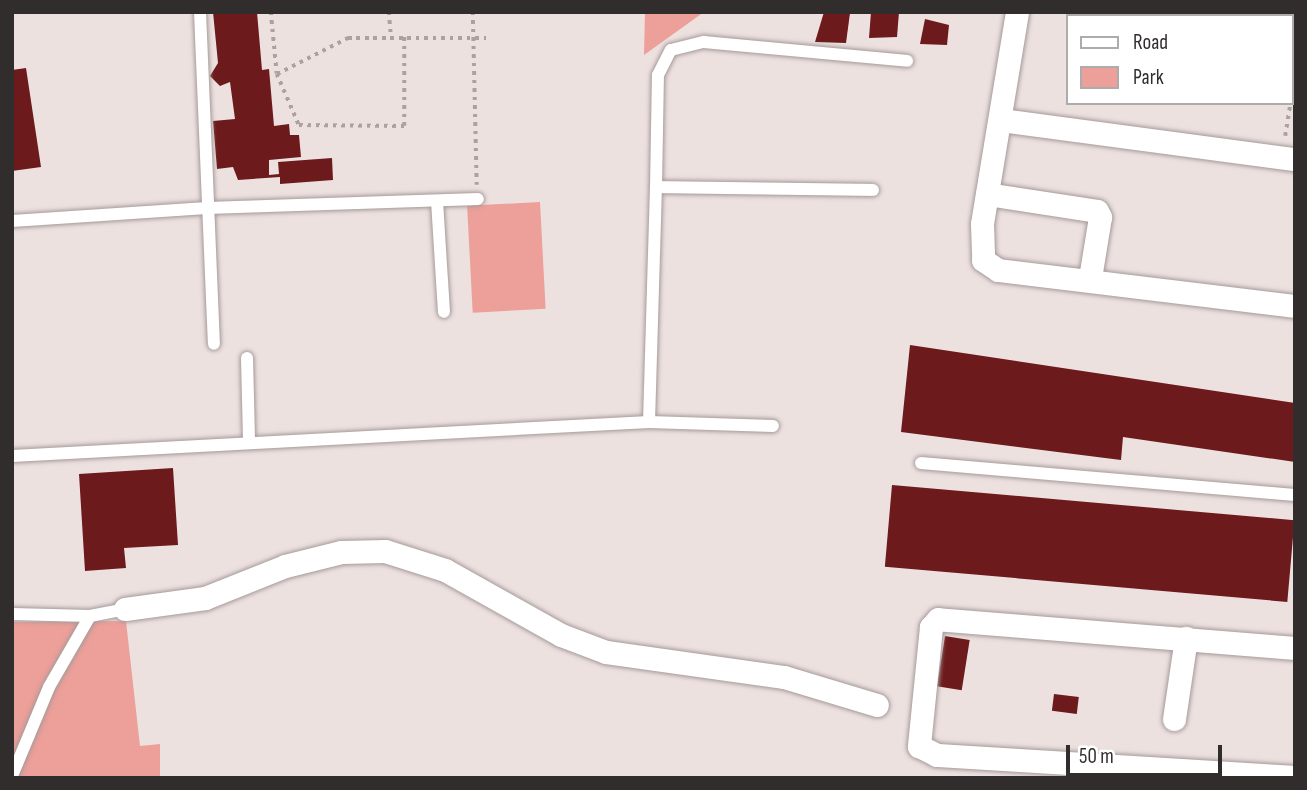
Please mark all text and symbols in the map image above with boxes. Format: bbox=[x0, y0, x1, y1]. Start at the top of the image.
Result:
legend bbox=[1066, 14, 1293, 105]
text: Road bbox=[1133, 30, 1168, 55]
text: Park bbox=[1133, 65, 1164, 90]
scale bar bbox=[1069, 730, 1225, 774]
text: 50 m bbox=[1079, 744, 1114, 769]

